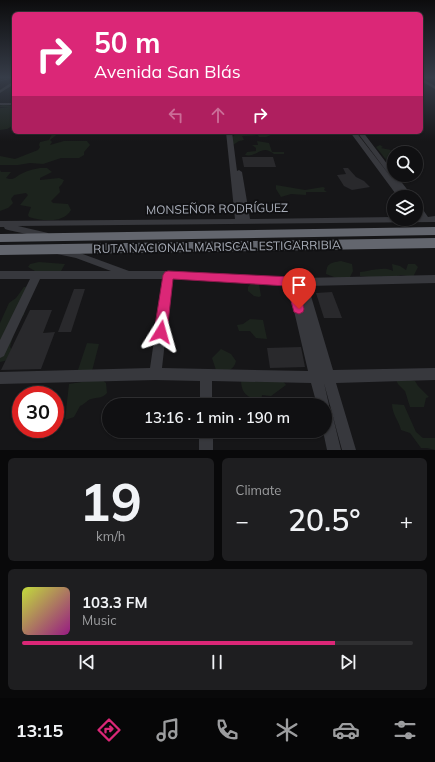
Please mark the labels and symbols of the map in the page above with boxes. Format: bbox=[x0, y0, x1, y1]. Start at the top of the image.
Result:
street label: MONSEÑOR RODRÍGUEZ bbox=[146, 200, 288, 217]
street label: RUTA NACIONAL MARISCAL ESTIGARRIBIA bbox=[93, 237, 341, 256]
pin bbox=[282, 268, 316, 309]
position arrow bbox=[140, 311, 182, 353]
speed limit sign: 30 bbox=[12, 386, 64, 438]

